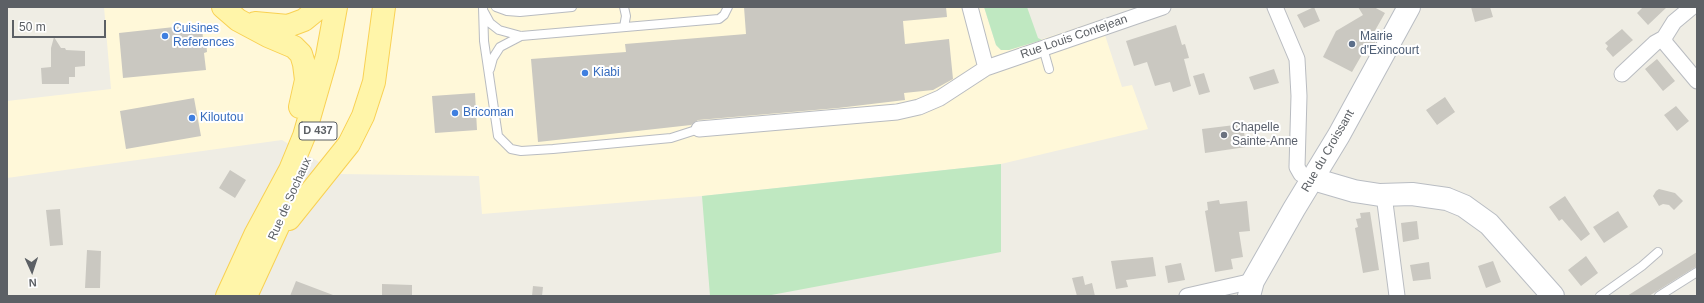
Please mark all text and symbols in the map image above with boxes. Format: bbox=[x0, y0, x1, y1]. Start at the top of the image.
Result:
scale bar bbox=[14, 12, 108, 38]
street label: Rue Louis Contejean bbox=[1019, 12, 1129, 62]
text: 50 m bbox=[19, 20, 46, 34]
place label: Cuisines References bbox=[173, 22, 234, 50]
place label: Mairie d'Exincourt bbox=[1360, 30, 1419, 58]
marker: Cuisines References bbox=[160, 31, 170, 41]
marker: Mairie d'Exincourt bbox=[1347, 39, 1357, 49]
place label: Kiabi bbox=[593, 66, 620, 80]
marker: Kiabi bbox=[580, 68, 590, 78]
place label: Bricoman bbox=[463, 106, 514, 120]
street label: Rue du Croissant bbox=[1299, 107, 1357, 195]
marker: Bricoman bbox=[450, 108, 460, 118]
place label: Kiloutou bbox=[200, 111, 243, 125]
marker: Kiloutou bbox=[187, 113, 197, 123]
place label: Chapelle Sainte-Anne bbox=[1232, 121, 1298, 149]
road number: D 437 bbox=[299, 122, 337, 140]
marker: Chapelle Sainte-Anne bbox=[1219, 130, 1229, 140]
street label: Rue de Sochaux bbox=[265, 156, 315, 242]
north arrow bbox=[12, 251, 52, 291]
text: N bbox=[28, 277, 37, 289]

